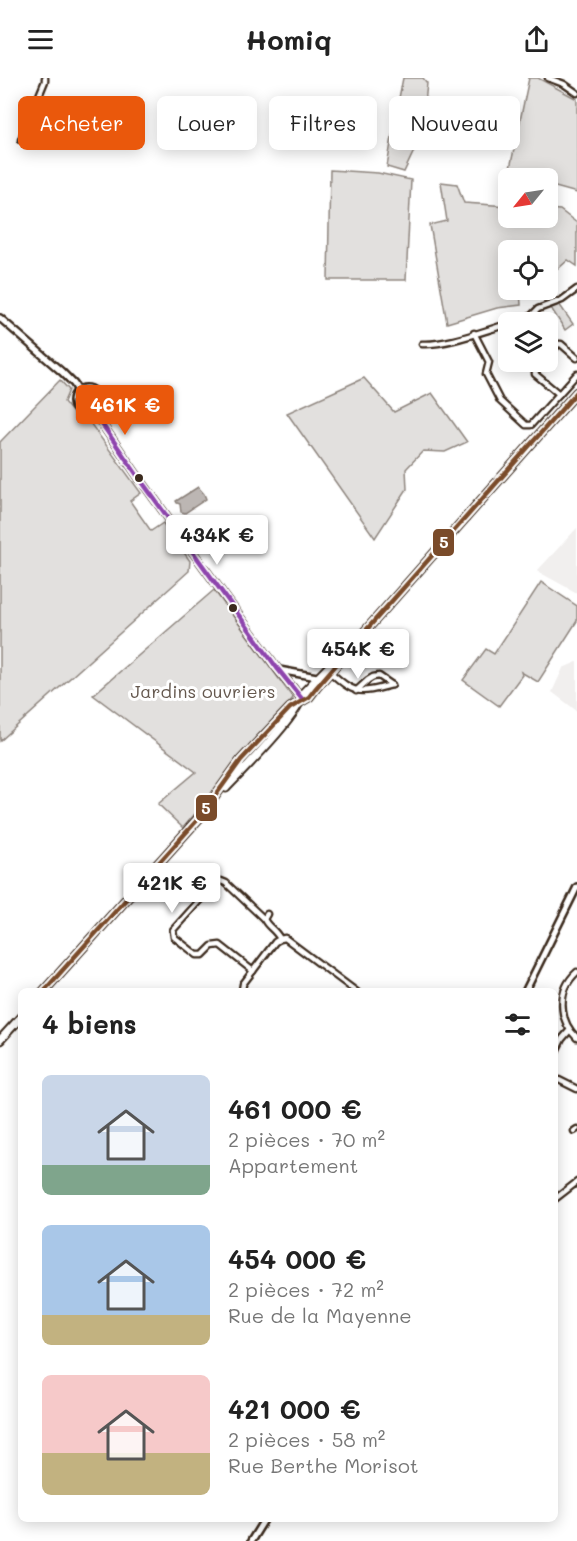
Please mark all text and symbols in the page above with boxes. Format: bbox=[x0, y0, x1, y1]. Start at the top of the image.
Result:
text: Homiq bbox=[245, 22, 332, 57]
icon: menu bbox=[24, 23, 57, 56]
icon: share bbox=[520, 23, 553, 56]
chip: Acheter bbox=[18, 96, 145, 150]
chip: Louer bbox=[157, 96, 257, 150]
chip: Filtres bbox=[269, 96, 377, 150]
chip: Nouveau bbox=[389, 96, 520, 150]
north arrow bbox=[498, 168, 558, 228]
map controls bbox=[498, 168, 558, 372]
button: locate bbox=[498, 240, 558, 300]
button: layers bbox=[498, 312, 558, 372]
pin: 461K € bbox=[76, 385, 174, 436]
text: 461K € bbox=[90, 391, 160, 417]
unlabelled marker bbox=[133, 472, 145, 484]
pin: 434K € bbox=[168, 515, 266, 566]
text: 434K € bbox=[180, 521, 254, 547]
line badge: 5 bbox=[432, 528, 455, 557]
text: 5 bbox=[439, 531, 449, 552]
unlabelled marker bbox=[227, 602, 239, 614]
pin: 454K € bbox=[309, 629, 407, 680]
text: 454K € bbox=[321, 635, 395, 661]
park label: Jardins ouvriers bbox=[130, 679, 276, 703]
line badge: 5 bbox=[195, 794, 218, 822]
text: 5 bbox=[201, 797, 211, 818]
pin: 421K € bbox=[123, 863, 221, 914]
text: 421K € bbox=[137, 869, 207, 895]
text: 4 biens bbox=[42, 1007, 137, 1041]
icon: filters bbox=[501, 1008, 534, 1041]
text: 461 000 € bbox=[228, 1092, 362, 1126]
icon: home bbox=[90, 1099, 162, 1171]
text: 2 pièces · 70 m² bbox=[228, 1126, 385, 1152]
text: Appartement bbox=[228, 1152, 358, 1178]
text: 454 000 € bbox=[228, 1242, 366, 1276]
icon: home bbox=[90, 1249, 162, 1321]
text: 2 pièces · 72 m² bbox=[228, 1276, 384, 1302]
text: Rue de la Mayenne bbox=[228, 1302, 412, 1328]
text: 421 000 € bbox=[228, 1392, 361, 1426]
icon: home bbox=[90, 1399, 162, 1471]
text: 2 pièces · 58 m² bbox=[228, 1426, 385, 1452]
text: Rue Berthe Morisot bbox=[228, 1452, 419, 1478]

